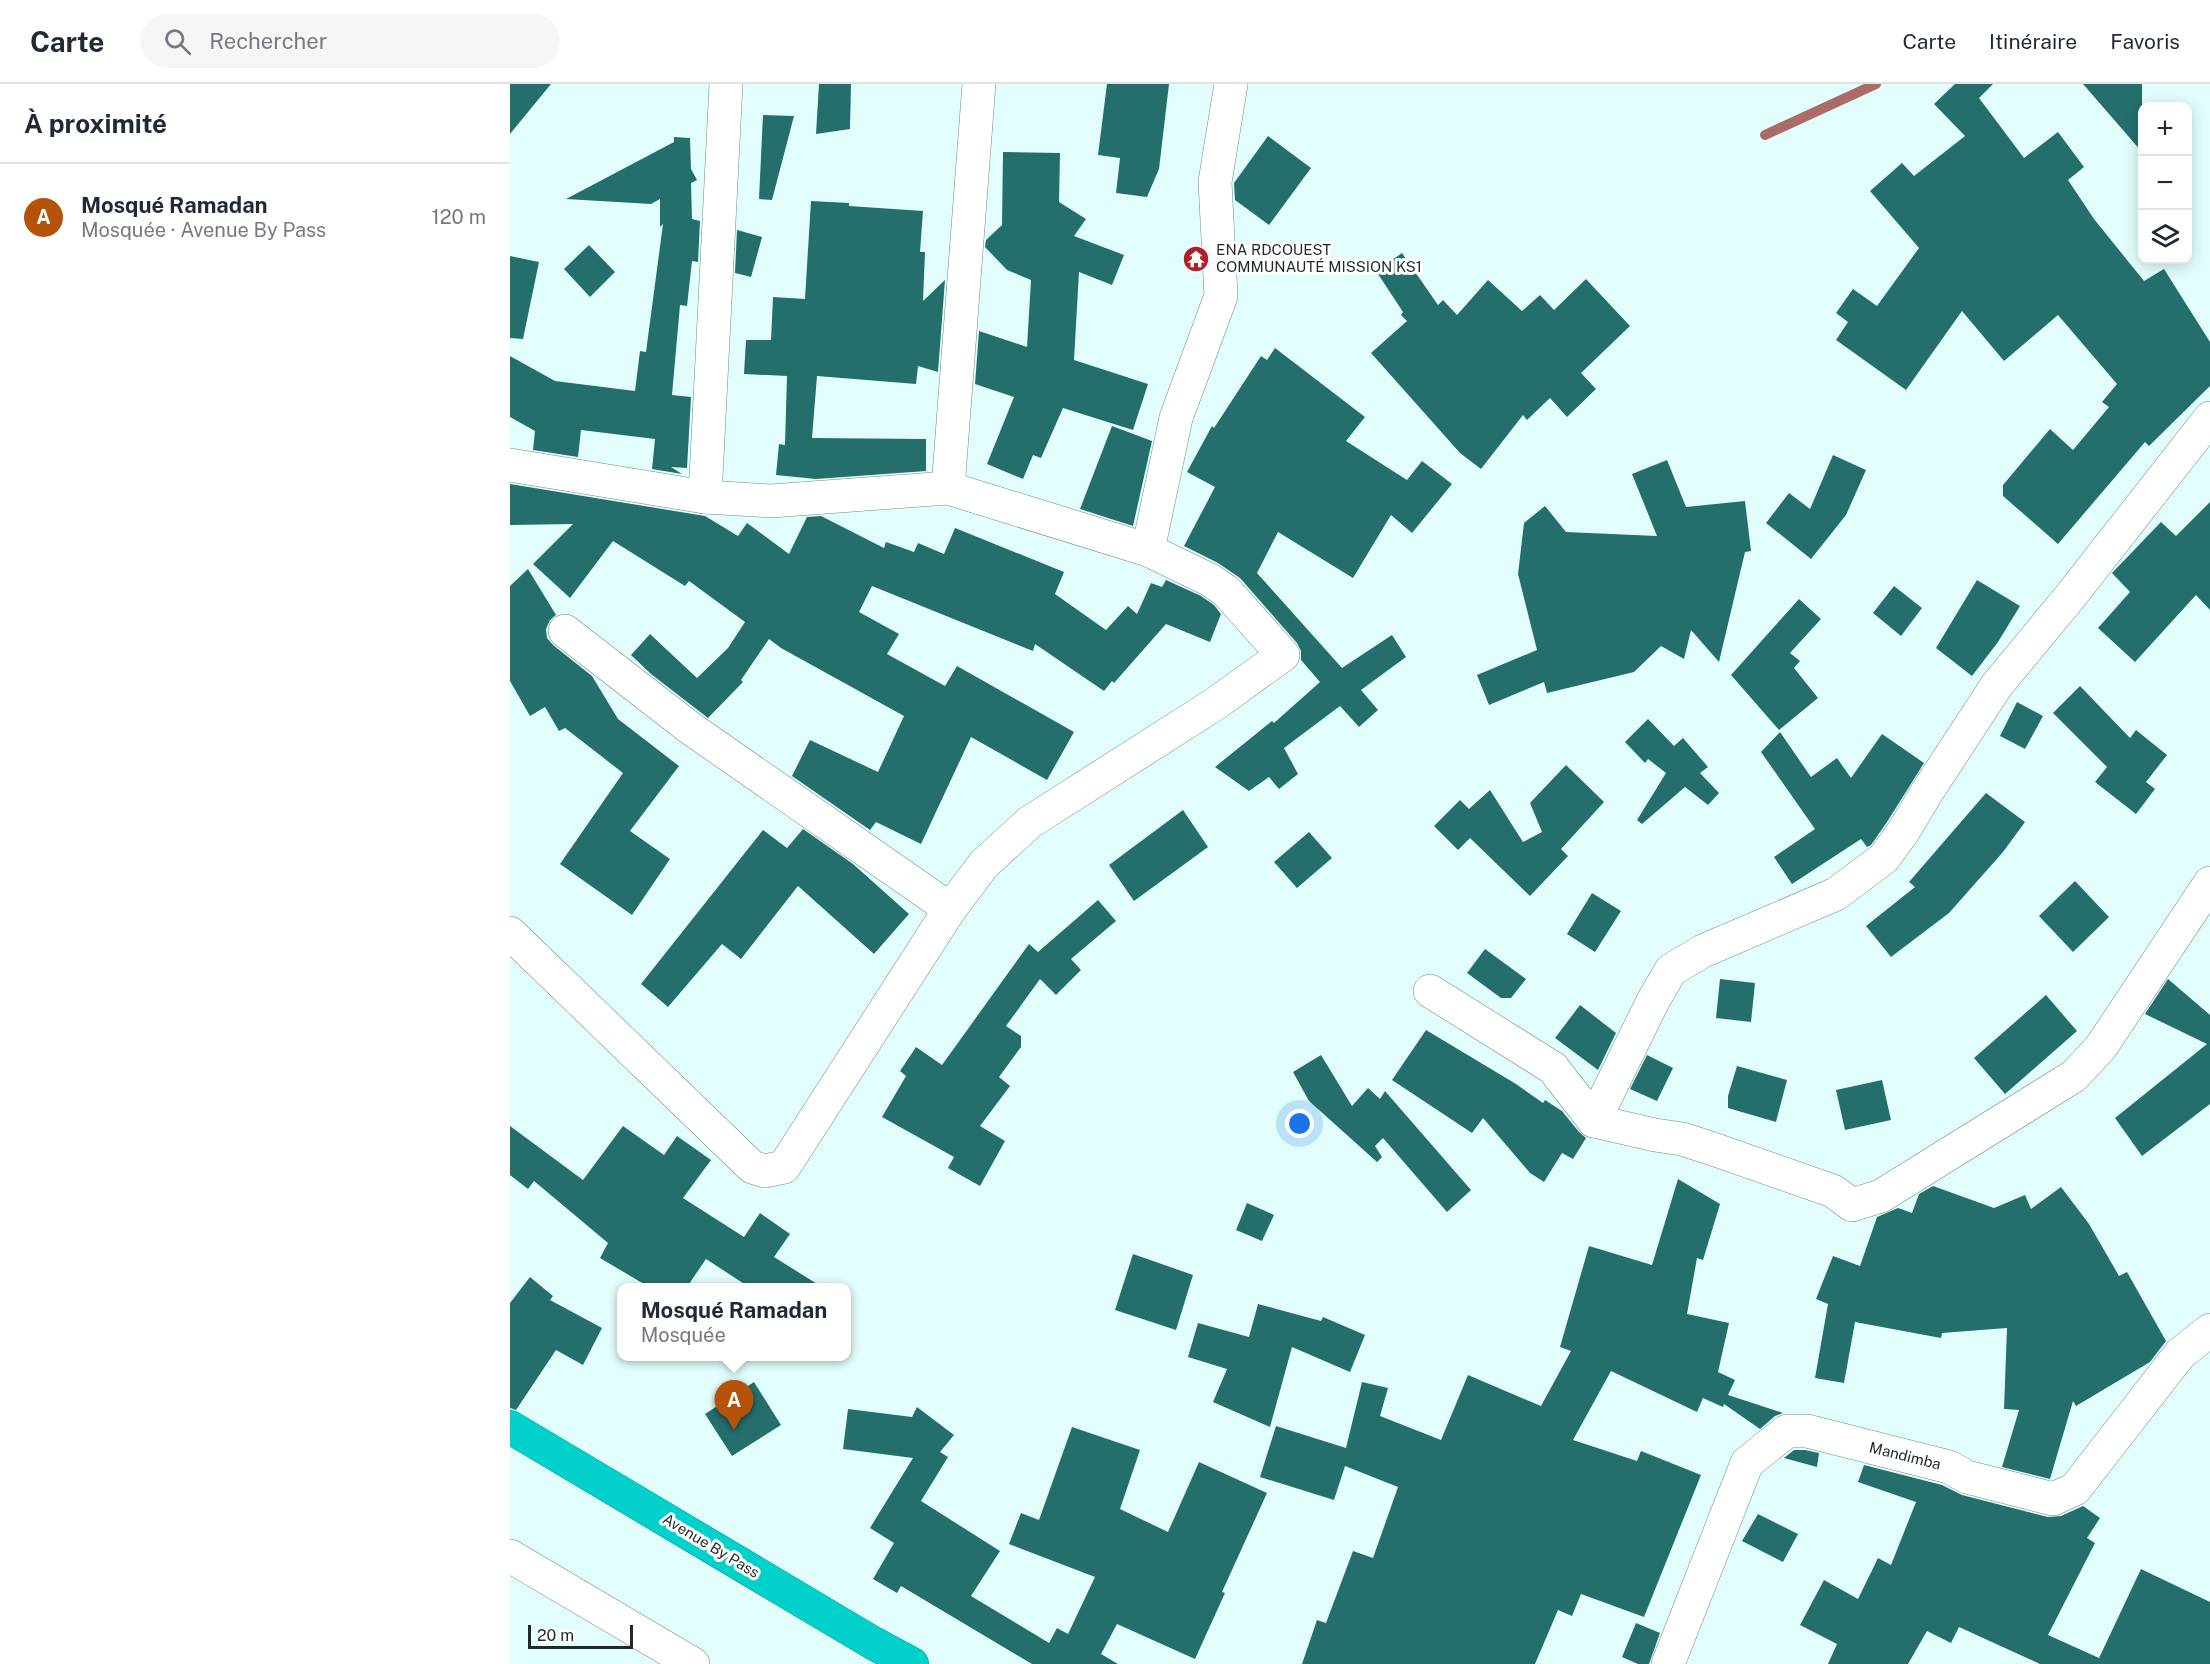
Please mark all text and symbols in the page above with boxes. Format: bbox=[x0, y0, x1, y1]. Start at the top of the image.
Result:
search box bbox=[140, 14, 560, 68]
text: Carte bbox=[30, 25, 104, 58]
icon: search bbox=[161, 25, 194, 58]
text: Rechercher bbox=[209, 28, 327, 54]
text: Carte bbox=[1902, 29, 1956, 54]
text: Itinéraire bbox=[1989, 29, 2077, 54]
text: Favoris bbox=[2110, 29, 2180, 54]
map controls bbox=[2138, 102, 2192, 264]
button: + bbox=[2138, 102, 2192, 156]
text: À proximité bbox=[24, 108, 167, 139]
button: − bbox=[2138, 156, 2192, 210]
text: Mosqué Ramadan bbox=[81, 192, 268, 218]
text: A bbox=[36, 205, 51, 229]
text: 120 m bbox=[432, 205, 486, 229]
button: layers bbox=[2138, 210, 2192, 264]
text: Mosquée · Avenue By Pass bbox=[81, 218, 326, 242]
place label: ENA RDCOUEST COMMUNAUTÉ MISSION KS1 bbox=[1216, 241, 1422, 275]
temple icon: ENA RDCOUEST COMMUNAUTÉ MISSION KS1 bbox=[1181, 244, 1211, 274]
your location bbox=[1285, 1109, 1314, 1138]
popup bbox=[617, 1283, 851, 1361]
text: Mosqué Ramadan bbox=[641, 1297, 827, 1323]
text: Mosquée bbox=[641, 1323, 726, 1347]
pin: A bbox=[714, 1380, 754, 1430]
street label: Mandimba bbox=[1868, 1438, 1943, 1473]
street label: Avenue By Pass bbox=[660, 1510, 763, 1581]
scale bar bbox=[528, 1622, 633, 1650]
text: 20 m bbox=[537, 1626, 574, 1645]

